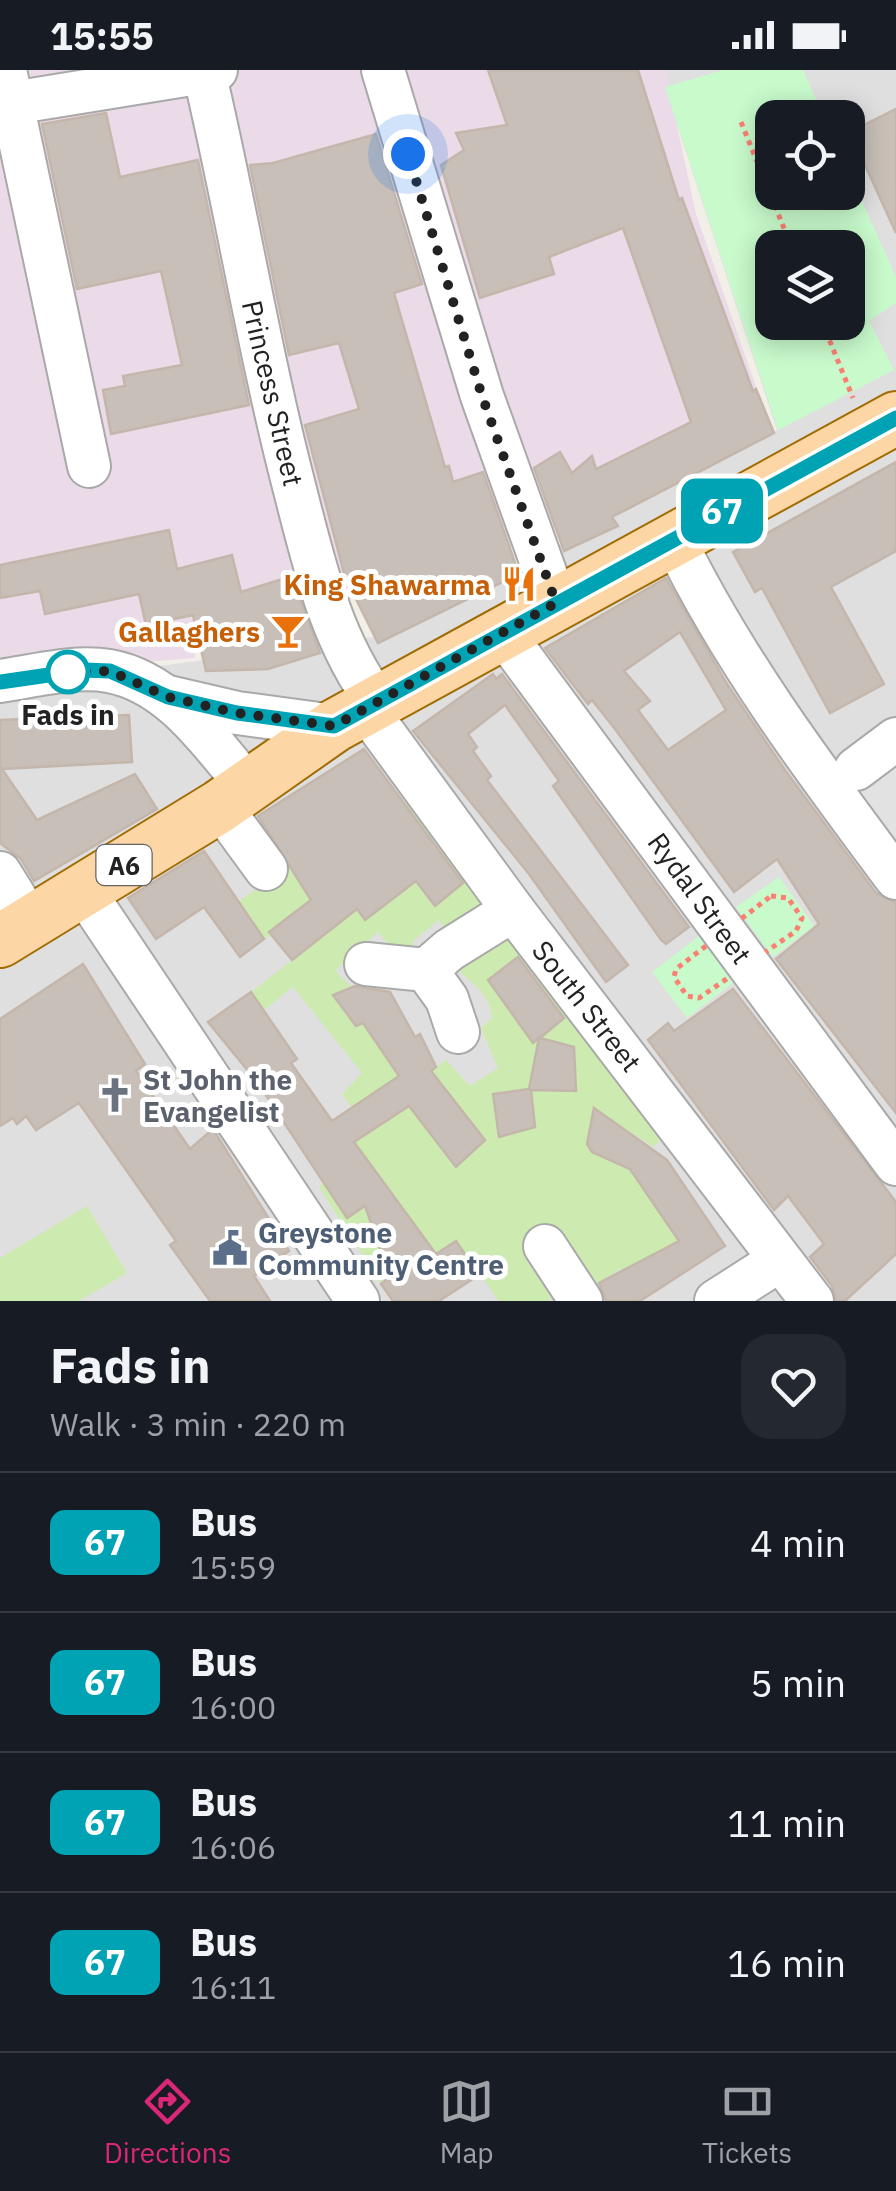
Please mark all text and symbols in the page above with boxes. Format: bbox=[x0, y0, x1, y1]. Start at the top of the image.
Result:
text: 15:55 bbox=[50, 11, 154, 60]
map controls bbox=[755, 100, 865, 340]
button: locate bbox=[755, 100, 865, 210]
your location bbox=[383, 129, 433, 179]
button: layers bbox=[755, 230, 865, 340]
street label: Princess Street bbox=[234, 296, 312, 490]
line badge: 67 bbox=[677, 478, 767, 544]
text: 67 bbox=[701, 488, 743, 534]
restaurant icon: King Shawarma bbox=[500, 565, 538, 603]
place label: King Shawarma bbox=[283, 566, 491, 603]
bar icon: Gallaghers bbox=[269, 612, 307, 650]
place label: Gallaghers bbox=[118, 613, 260, 650]
marker: Fads in bbox=[47, 651, 89, 693]
place label: Fads in bbox=[21, 696, 115, 733]
street label: Rydal Street bbox=[640, 825, 760, 971]
road number: A6 bbox=[96, 845, 152, 885]
street label: South Street bbox=[524, 933, 650, 1079]
place label: St John the Evangelist bbox=[143, 1061, 292, 1130]
church icon: St John the Evangelist bbox=[96, 1076, 134, 1114]
place label: Greystone Community Centre bbox=[258, 1214, 504, 1283]
public building icon: Greystone Community Centre bbox=[211, 1229, 249, 1267]
text: Fads in bbox=[50, 1334, 211, 1396]
button: heart bbox=[741, 1334, 846, 1439]
text: Walk · 3 min · 220 m bbox=[50, 1403, 346, 1445]
text: Bus bbox=[190, 1497, 257, 1546]
text: 4 min bbox=[750, 1518, 846, 1567]
text: 67 bbox=[84, 1519, 126, 1565]
text: 15:59 bbox=[190, 1546, 276, 1588]
text: Bus bbox=[190, 1637, 257, 1686]
text: 5 min bbox=[750, 1658, 846, 1707]
text: 67 bbox=[84, 1659, 126, 1705]
text: 16:00 bbox=[190, 1686, 276, 1728]
text: Bus bbox=[190, 1777, 257, 1826]
text: 11 min bbox=[727, 1798, 846, 1847]
text: 67 bbox=[84, 1799, 126, 1845]
text: 16:06 bbox=[190, 1826, 276, 1868]
text: Bus bbox=[190, 1917, 257, 1966]
text: 16 min bbox=[727, 1938, 846, 1987]
text: 67 bbox=[84, 1939, 126, 1985]
text: 16:11 bbox=[190, 1966, 276, 2008]
tab: Directions bbox=[104, 2074, 231, 2171]
tab: Map bbox=[439, 2074, 494, 2171]
tab: Tickets bbox=[702, 2074, 792, 2171]

